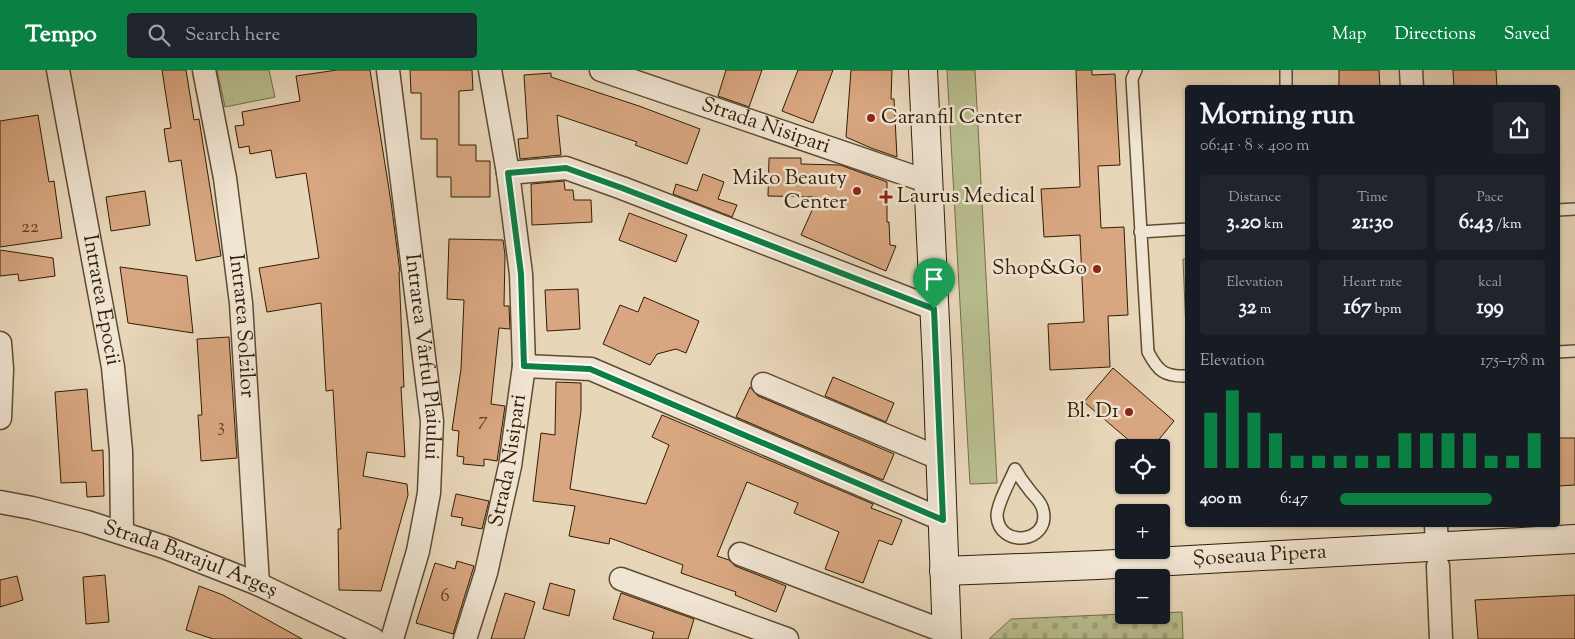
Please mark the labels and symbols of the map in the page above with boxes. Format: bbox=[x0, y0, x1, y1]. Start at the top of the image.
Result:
street label: Strada Nisipari bbox=[697, 90, 834, 162]
place label: Caranfil Center bbox=[881, 103, 1022, 133]
marker: Caranfil Center bbox=[865, 112, 877, 124]
place label: Miko Beauty Center bbox=[733, 164, 848, 218]
place label: Laurus Medical bbox=[897, 182, 1036, 212]
marker: Miko Beauty Center bbox=[851, 185, 863, 197]
marker: Laurus Medical bbox=[879, 190, 893, 204]
house number: 22 bbox=[21, 214, 39, 241]
street label: Intrarea Epocii bbox=[74, 232, 127, 368]
street label: Intrarea Solzilor bbox=[220, 252, 262, 399]
street label: Intrarea Vârful Plaiului bbox=[396, 252, 447, 460]
place label: Shop&Go bbox=[992, 254, 1087, 284]
pin bbox=[913, 258, 955, 309]
marker: Shop&Go bbox=[1091, 263, 1103, 275]
street label: Strada Nisipari bbox=[482, 392, 535, 530]
place label: Bl. D1 bbox=[1066, 397, 1119, 427]
marker: Bl. D1 bbox=[1123, 406, 1135, 418]
house number: 7 bbox=[478, 407, 488, 434]
house number: 3 bbox=[217, 413, 225, 440]
street label: Strada Barajul Argeș bbox=[99, 513, 282, 606]
street label: Șoseaua Pipera bbox=[1192, 538, 1328, 575]
house number: 6 bbox=[440, 583, 450, 610]

